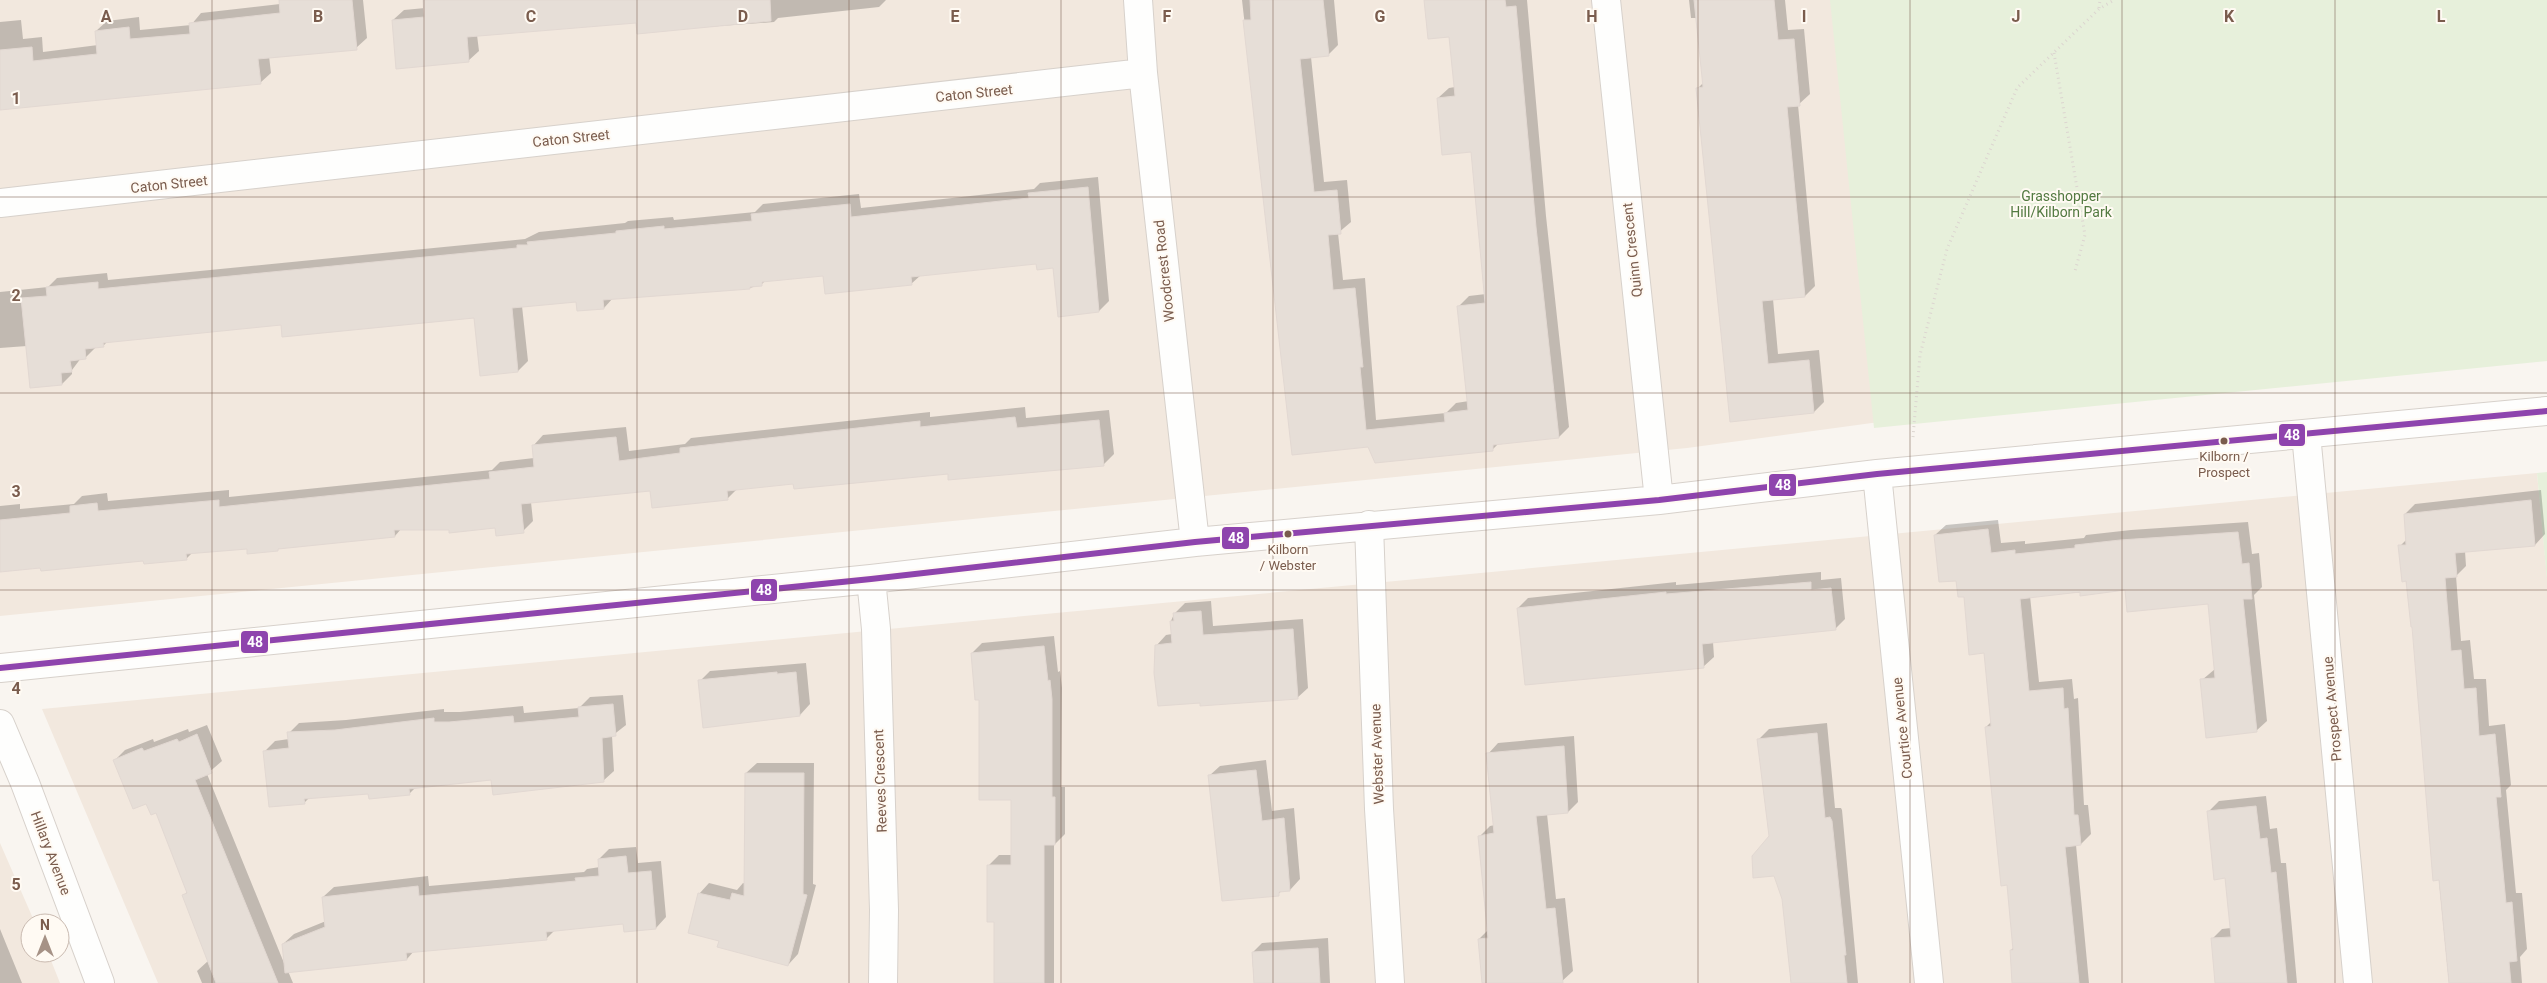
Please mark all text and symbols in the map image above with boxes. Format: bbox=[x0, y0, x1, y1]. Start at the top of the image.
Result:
text: A bbox=[101, 7, 112, 26]
text: B bbox=[313, 7, 323, 26]
text: C bbox=[526, 7, 536, 26]
text: D bbox=[738, 7, 748, 26]
text: E bbox=[951, 7, 960, 26]
text: F bbox=[1163, 7, 1172, 26]
text: G bbox=[1375, 7, 1386, 26]
text: H bbox=[1586, 7, 1598, 26]
text: I bbox=[1802, 7, 1806, 26]
text: J bbox=[2012, 7, 2020, 26]
text: K bbox=[2224, 7, 2235, 26]
text: L bbox=[2437, 7, 2446, 26]
street label: Caton Street bbox=[935, 81, 1014, 105]
text: 1 bbox=[11, 89, 21, 108]
street label: Caton Street bbox=[532, 126, 611, 150]
street label: Caton Street bbox=[130, 172, 209, 196]
park label: Grasshopper Hill/Kilborn Park bbox=[2010, 188, 2113, 220]
street label: Quinn Crescent bbox=[1619, 201, 1645, 298]
street label: Woodcrest Road bbox=[1151, 219, 1177, 323]
text: 2 bbox=[11, 286, 21, 305]
line badge: 48 bbox=[2278, 423, 2306, 447]
text: 48 bbox=[2284, 427, 2300, 443]
marker: Kilborn / Prospect bbox=[2219, 436, 2229, 446]
place label: Kilborn / Prospect bbox=[2198, 449, 2250, 480]
line badge: 48 bbox=[1768, 473, 1797, 497]
text: 48 bbox=[1775, 477, 1791, 493]
text: 3 bbox=[11, 482, 21, 501]
line badge: 48 bbox=[1221, 526, 1250, 550]
marker: Kilborn / Webster bbox=[1283, 529, 1293, 539]
text: 48 bbox=[1228, 530, 1244, 546]
place label: Kilborn / Webster bbox=[1260, 542, 1317, 573]
line badge: 48 bbox=[750, 578, 778, 602]
text: 48 bbox=[756, 582, 772, 598]
line badge: 48 bbox=[240, 630, 269, 654]
text: 48 bbox=[247, 634, 263, 650]
street label: Prospect Avenue bbox=[2319, 656, 2345, 762]
street label: Courtice Avenue bbox=[1889, 676, 1915, 780]
text: 4 bbox=[11, 679, 21, 698]
street label: Webster Avenue bbox=[1367, 703, 1387, 805]
street label: Reeves Crescent bbox=[870, 729, 890, 833]
street label: Hillary Avenue bbox=[28, 809, 74, 897]
text: 5 bbox=[11, 875, 21, 894]
north arrow bbox=[20, 913, 70, 963]
text: N bbox=[40, 917, 50, 933]

